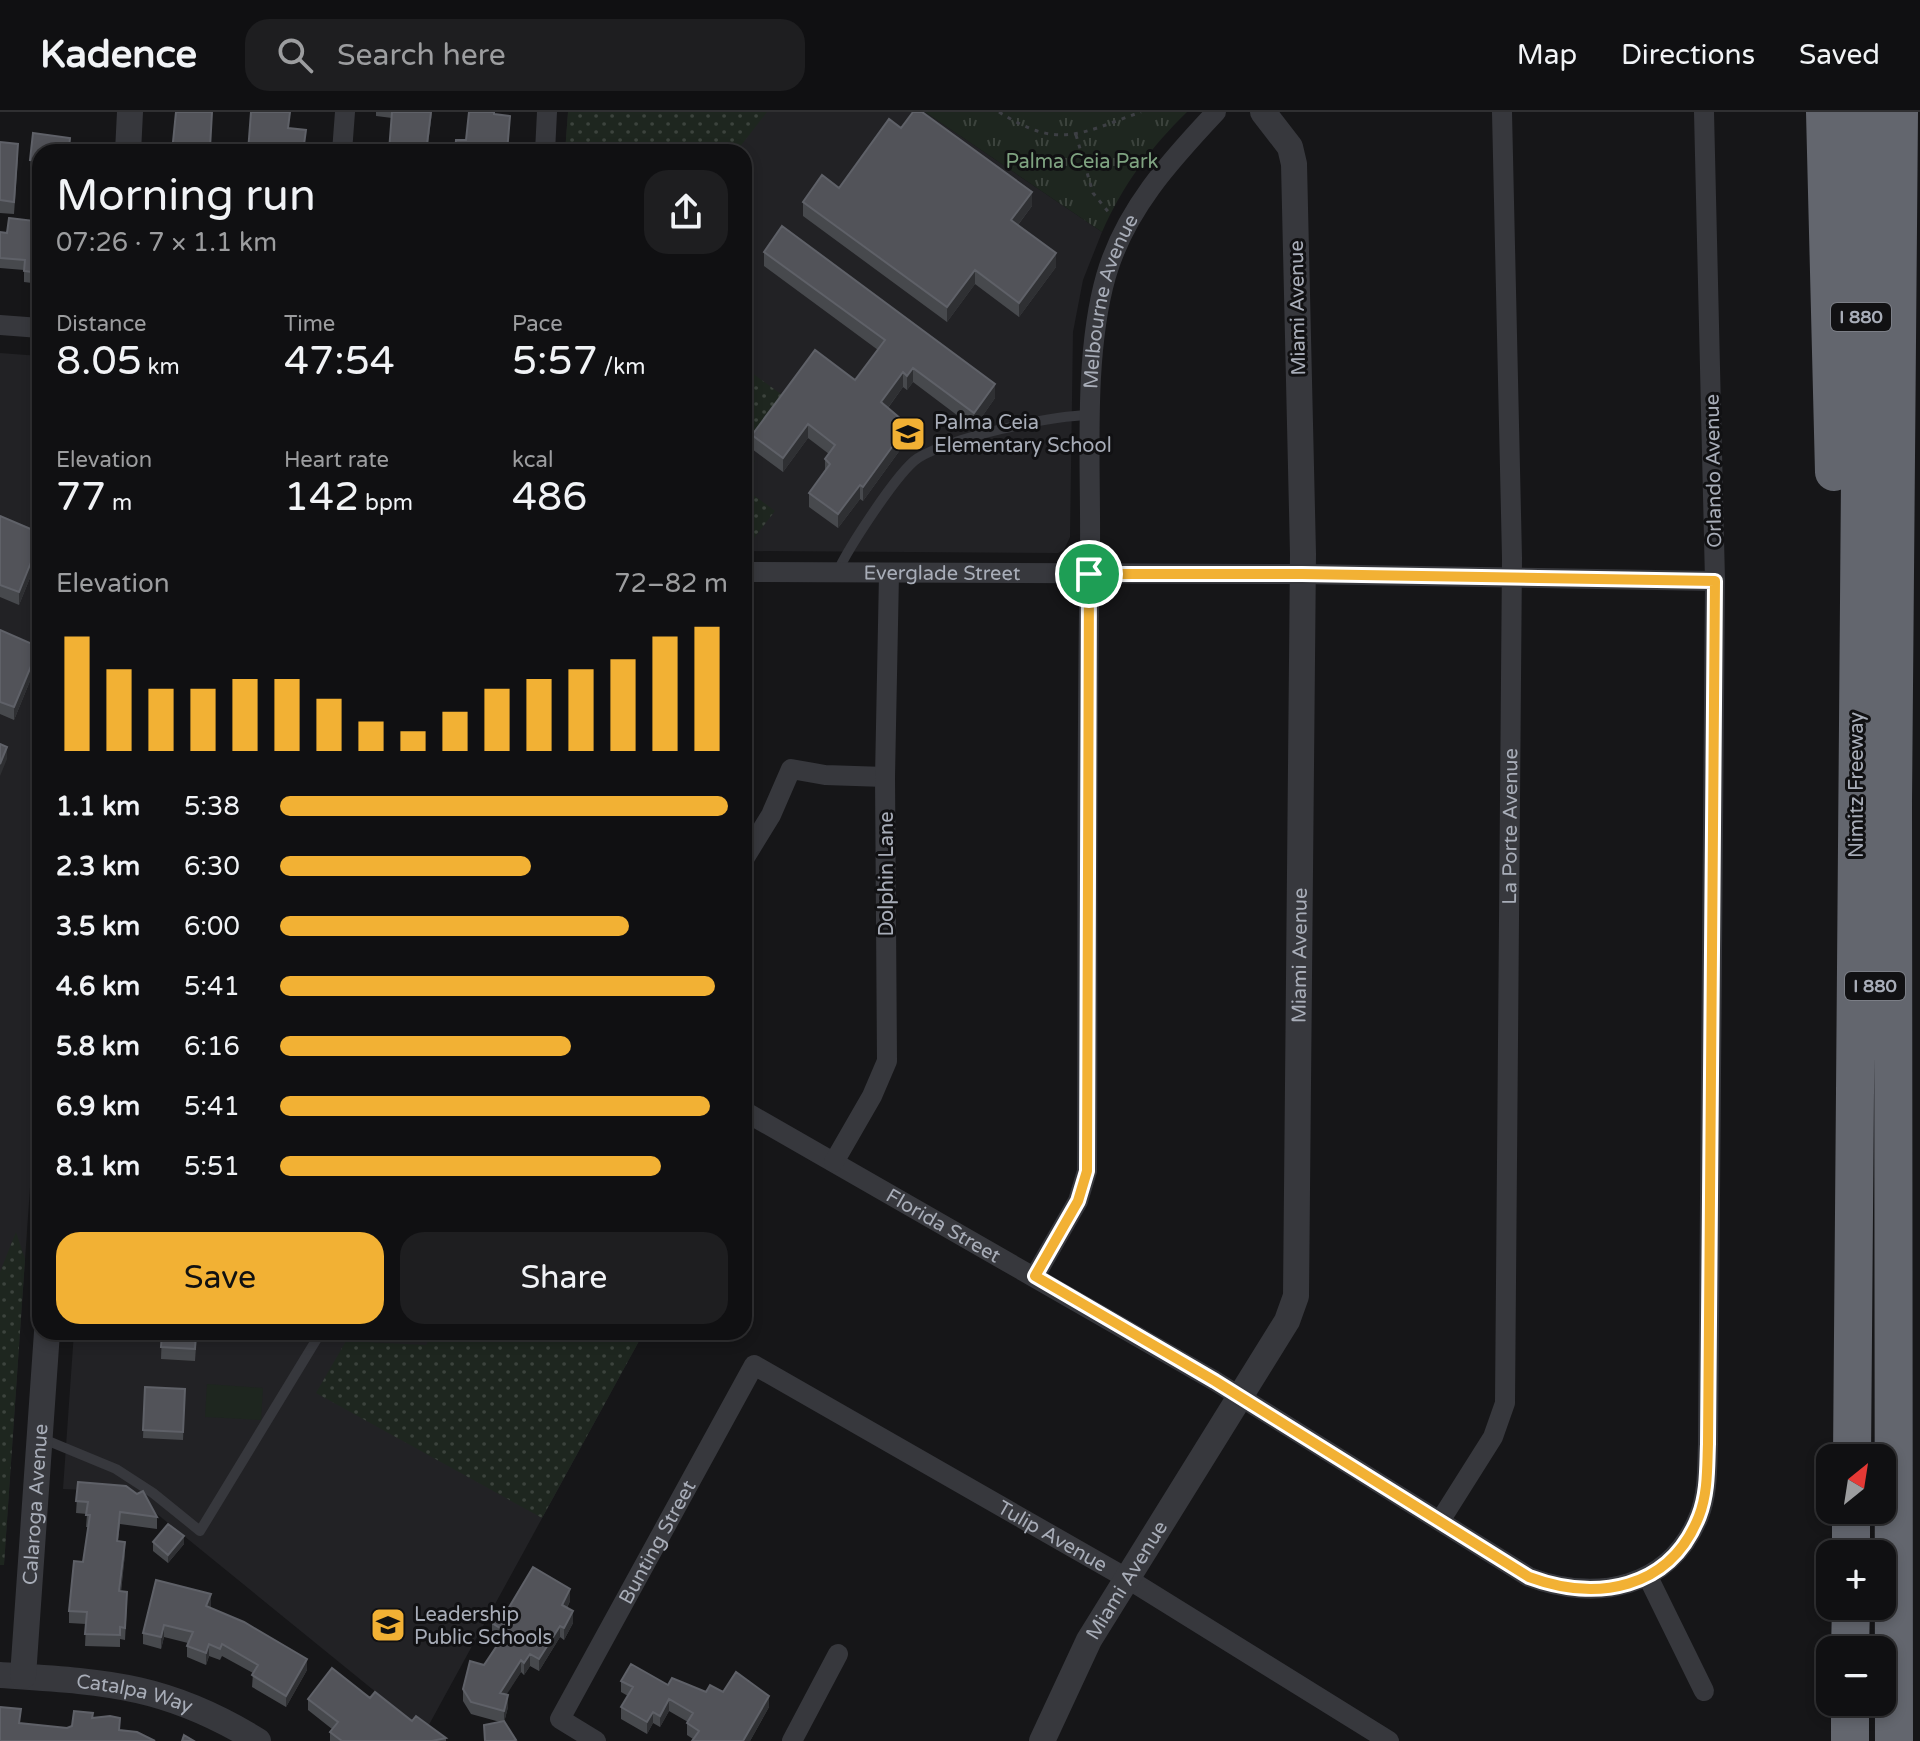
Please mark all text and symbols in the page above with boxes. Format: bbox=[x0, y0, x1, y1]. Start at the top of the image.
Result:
search box bbox=[245, 19, 805, 91]
text: Kadence bbox=[40, 32, 197, 78]
icon: search bbox=[273, 33, 317, 77]
text: Search here bbox=[337, 37, 506, 74]
text: Map bbox=[1517, 38, 1577, 72]
text: Directions bbox=[1621, 38, 1755, 72]
text: Saved bbox=[1799, 38, 1880, 72]
park label: Palma Ceia Park bbox=[1006, 150, 1159, 174]
text: Morning run bbox=[56, 170, 316, 223]
button: share bbox=[644, 170, 728, 254]
street label: Melbourne Avenue bbox=[1079, 210, 1144, 390]
text: 07:26 · 7 × 1.1 km bbox=[56, 227, 277, 258]
street label: Miami Avenue bbox=[1285, 240, 1311, 376]
road number: I 880 bbox=[1831, 303, 1891, 331]
text: Distance bbox=[56, 311, 147, 337]
text: Time bbox=[284, 311, 335, 337]
text: Pace bbox=[512, 311, 563, 337]
text: 8.05 bbox=[56, 337, 142, 385]
text: 47:54 bbox=[284, 337, 395, 385]
text: 5:57 bbox=[512, 337, 598, 385]
text: km bbox=[142, 354, 180, 380]
text: /km bbox=[598, 354, 645, 380]
street label: Orlando Avenue bbox=[1701, 394, 1727, 548]
place label: Palma Ceia Elementary School bbox=[934, 411, 1112, 458]
school or university icon: Palma Ceia Elementary School bbox=[889, 415, 927, 453]
text: Elevation bbox=[56, 447, 152, 473]
text: Heart rate bbox=[284, 447, 389, 473]
text: kcal bbox=[512, 447, 553, 473]
text: 77 bbox=[56, 473, 106, 521]
text: 142 bbox=[284, 473, 359, 521]
text: 486 bbox=[512, 473, 587, 521]
text: m bbox=[106, 490, 132, 516]
text: bpm bbox=[359, 490, 413, 516]
pin bbox=[1055, 540, 1123, 608]
icon: arrive bbox=[1067, 552, 1111, 596]
street label: Everglade Street bbox=[864, 561, 1021, 586]
text: Elevation bbox=[56, 568, 170, 599]
text: 72–82 m bbox=[614, 568, 728, 599]
street label: Nimitz Freeway bbox=[1845, 712, 1869, 858]
street label: La Porte Avenue bbox=[1498, 748, 1523, 905]
text: 1.1 km bbox=[56, 791, 140, 822]
text: 5:38 bbox=[184, 791, 240, 822]
street label: Dolphin Lane bbox=[875, 811, 899, 937]
text: 2.3 km bbox=[56, 851, 140, 882]
text: 6:30 bbox=[184, 851, 240, 882]
street label: Miami Avenue bbox=[1288, 888, 1313, 1023]
text: 3.5 km bbox=[56, 911, 140, 942]
text: 6:00 bbox=[184, 911, 240, 942]
text: 4.6 km bbox=[56, 971, 140, 1002]
text: 5:41 bbox=[184, 971, 240, 1002]
road number: I 880 bbox=[1845, 972, 1905, 1000]
text: 5.8 km bbox=[56, 1031, 140, 1062]
text: 6:16 bbox=[184, 1031, 240, 1062]
text: 6.9 km bbox=[56, 1091, 140, 1122]
text: 5:41 bbox=[184, 1091, 240, 1122]
text: 8.1 km bbox=[56, 1151, 140, 1182]
text: 5:51 bbox=[184, 1151, 240, 1182]
street label: Florida Street bbox=[881, 1184, 1005, 1269]
button: Save bbox=[56, 1232, 384, 1324]
button: Share bbox=[400, 1232, 728, 1324]
street label: Calaroga Avenue bbox=[18, 1423, 54, 1586]
north arrow bbox=[1816, 1444, 1896, 1524]
map controls bbox=[1816, 1444, 1896, 1716]
street label: Bunting Street bbox=[614, 1476, 702, 1609]
street label: Tulip Avenue bbox=[993, 1496, 1111, 1578]
street label: Miami Avenue bbox=[1081, 1517, 1173, 1644]
button: + bbox=[1816, 1540, 1896, 1620]
place label: Leadership Public Schools bbox=[414, 1603, 552, 1650]
school or university icon: Leadership Public Schools bbox=[369, 1606, 407, 1644]
button: − bbox=[1816, 1636, 1896, 1716]
street label: Catalpa Way bbox=[75, 1670, 196, 1719]

